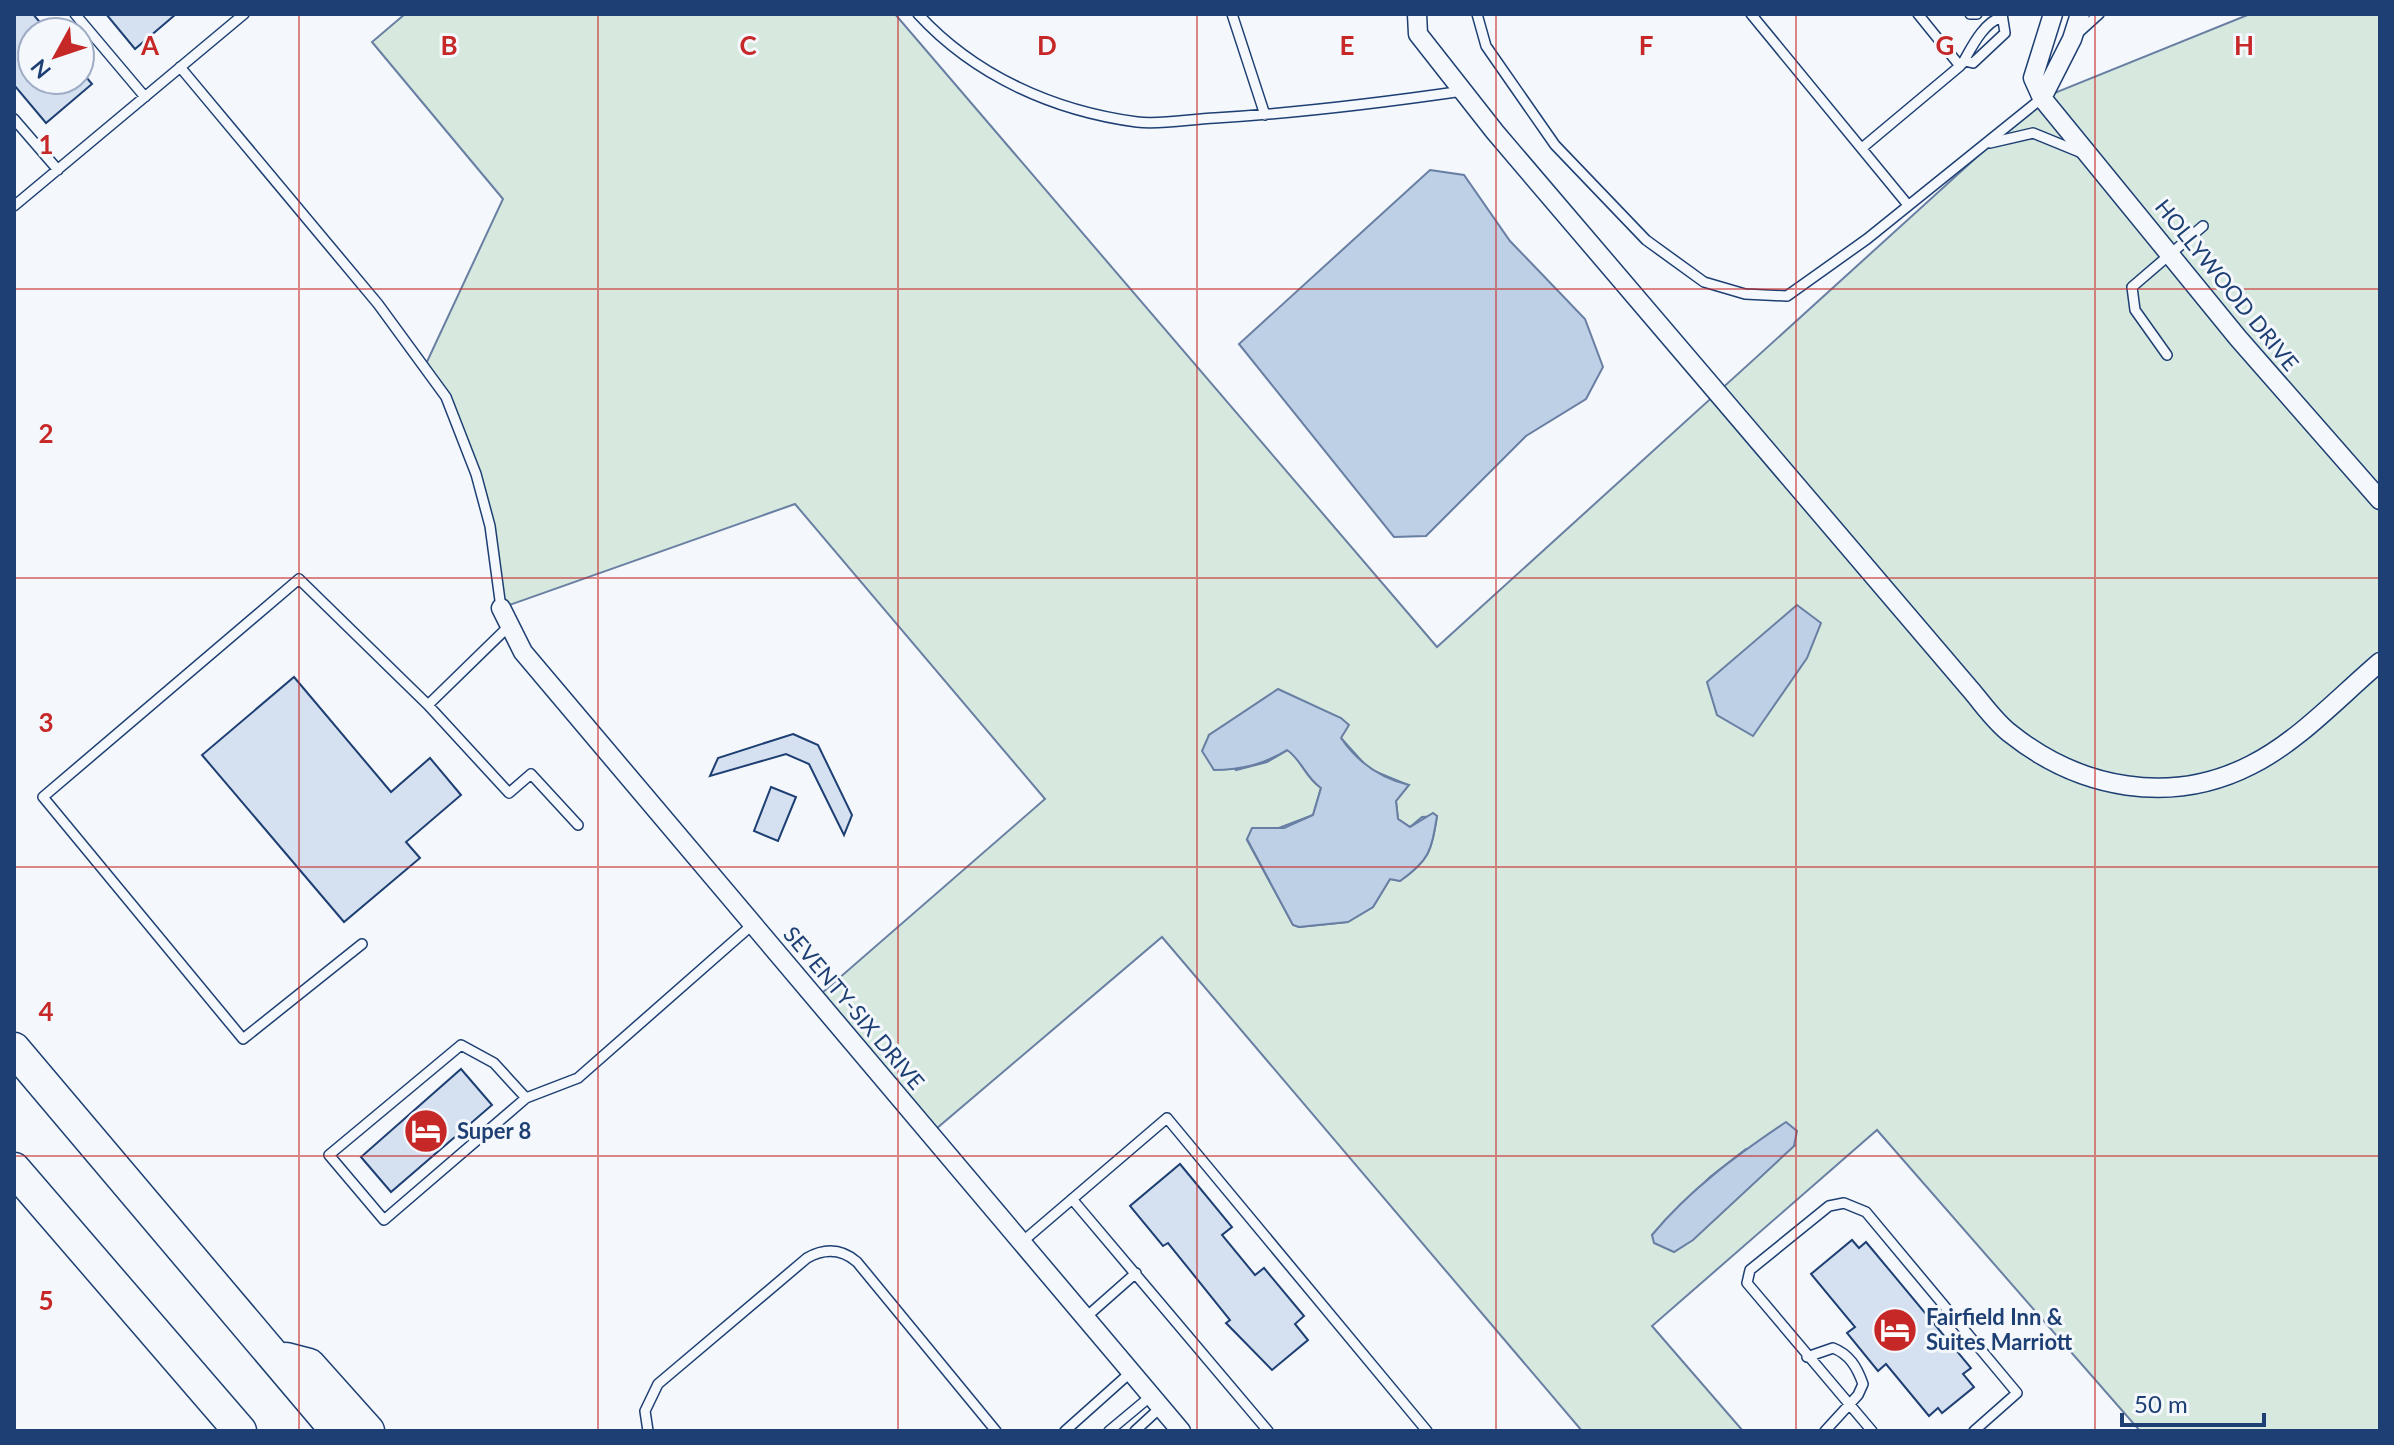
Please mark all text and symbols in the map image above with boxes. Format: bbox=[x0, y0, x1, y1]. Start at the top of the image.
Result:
north arrow bbox=[16, 16, 96, 96]
text: A bbox=[140, 29, 160, 61]
text: B bbox=[440, 29, 458, 61]
text: C bbox=[739, 29, 757, 61]
text: D bbox=[1037, 29, 1057, 61]
text: E bbox=[1340, 29, 1354, 61]
text: F bbox=[1639, 29, 1653, 61]
text: G bbox=[1936, 29, 1954, 61]
text: H bbox=[2234, 29, 2254, 61]
text: N bbox=[25, 54, 56, 84]
text: 1 bbox=[38, 128, 54, 160]
street label: HOLLYWOOD DRIVE bbox=[2150, 193, 2305, 376]
text: 2 bbox=[38, 417, 54, 449]
text: 3 bbox=[38, 706, 54, 738]
street label: SEVENTY-SIX DRIVE bbox=[778, 921, 931, 1095]
text: 4 bbox=[38, 995, 54, 1027]
hotel icon: Super 8 bbox=[402, 1107, 450, 1155]
place label: Super 8 bbox=[457, 1117, 531, 1144]
text: 5 bbox=[38, 1284, 54, 1316]
place label: Fairfield Inn & Suites Marriott bbox=[1926, 1303, 2073, 1355]
hotel icon: Fairfield Inn & Suites Marriott bbox=[1871, 1306, 1919, 1354]
scale bar bbox=[2122, 1377, 2264, 1427]
text: 50 m bbox=[2134, 1389, 2188, 1418]

